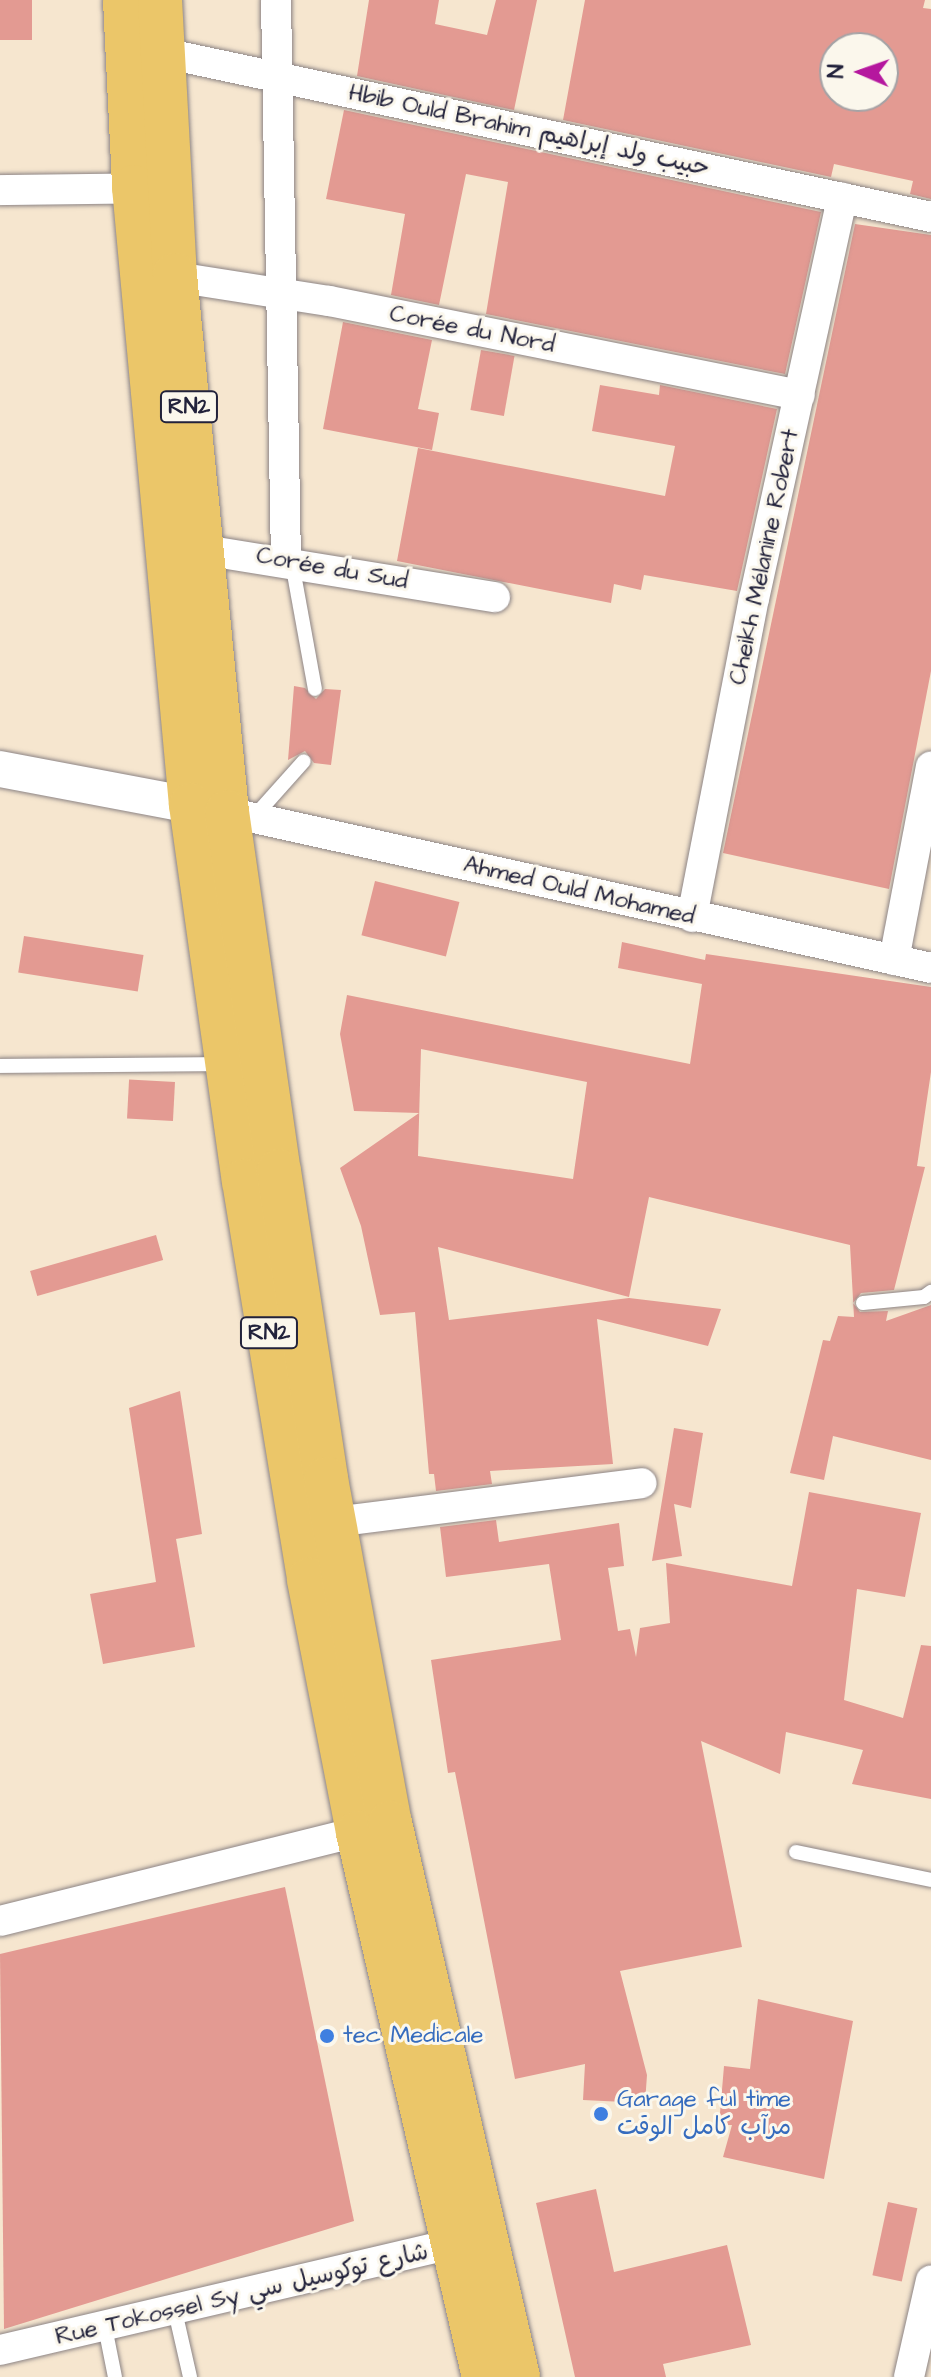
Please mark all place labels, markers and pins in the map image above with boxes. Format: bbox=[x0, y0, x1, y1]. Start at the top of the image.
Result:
place label: tec Medicale bbox=[343, 2022, 483, 2050]
marker: tec Medicale bbox=[318, 2027, 336, 2045]
place label: Garage ful time مرآب كامل الوقت bbox=[617, 2086, 791, 2142]
marker: Garage ful time مرآب كامل الوقت bbox=[592, 2105, 610, 2123]

